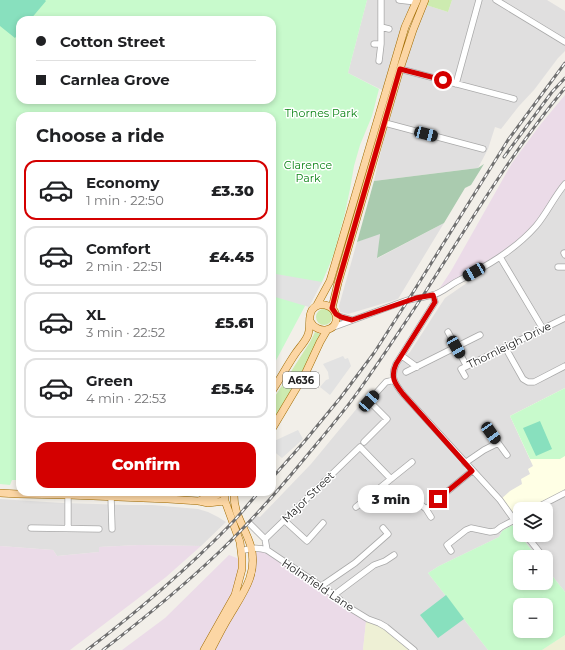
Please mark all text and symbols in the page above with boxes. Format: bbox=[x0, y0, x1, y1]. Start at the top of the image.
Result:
text: Cotton Street bbox=[60, 32, 165, 51]
text: Carnlea Grove bbox=[60, 70, 170, 89]
route start bbox=[434, 71, 452, 89]
park label: Thornes Park bbox=[285, 106, 358, 120]
text: Choose a ride bbox=[36, 125, 164, 147]
car bbox=[413, 125, 439, 143]
park label: Clarence Park bbox=[284, 158, 333, 185]
icon: car bbox=[38, 172, 74, 208]
text: Economy bbox=[86, 173, 159, 192]
text: £3.30 bbox=[211, 181, 254, 200]
text: 1 min · 22:50 bbox=[86, 192, 164, 208]
icon: car bbox=[38, 238, 74, 274]
text: Comfort bbox=[86, 239, 151, 258]
text: £4.45 bbox=[209, 247, 254, 266]
text: 2 min · 22:51 bbox=[86, 258, 163, 274]
car bbox=[461, 261, 487, 283]
icon: car bbox=[38, 304, 74, 340]
text: XL bbox=[86, 305, 105, 324]
text: £5.61 bbox=[215, 313, 254, 332]
street label: Thornleigh Drive bbox=[465, 318, 554, 371]
text: 3 min · 22:52 bbox=[86, 324, 165, 340]
car bbox=[445, 334, 467, 360]
icon: car bbox=[38, 370, 74, 406]
text: Green bbox=[86, 371, 133, 390]
road number: A636 bbox=[283, 372, 319, 388]
text: £5.54 bbox=[211, 379, 254, 398]
car bbox=[357, 388, 381, 414]
text: 4 min · 22:53 bbox=[86, 390, 166, 406]
car bbox=[479, 420, 503, 446]
button: Confirm bbox=[36, 442, 256, 488]
street label: Major Street bbox=[279, 468, 338, 525]
callout: 3 min bbox=[358, 485, 424, 513]
route end bbox=[429, 490, 447, 508]
text: 3 min bbox=[372, 491, 410, 507]
map controls bbox=[513, 502, 553, 638]
button: layers bbox=[513, 502, 553, 542]
button: + bbox=[513, 550, 553, 590]
street label: Holmfield Lane bbox=[279, 556, 357, 615]
button: − bbox=[513, 598, 553, 638]

